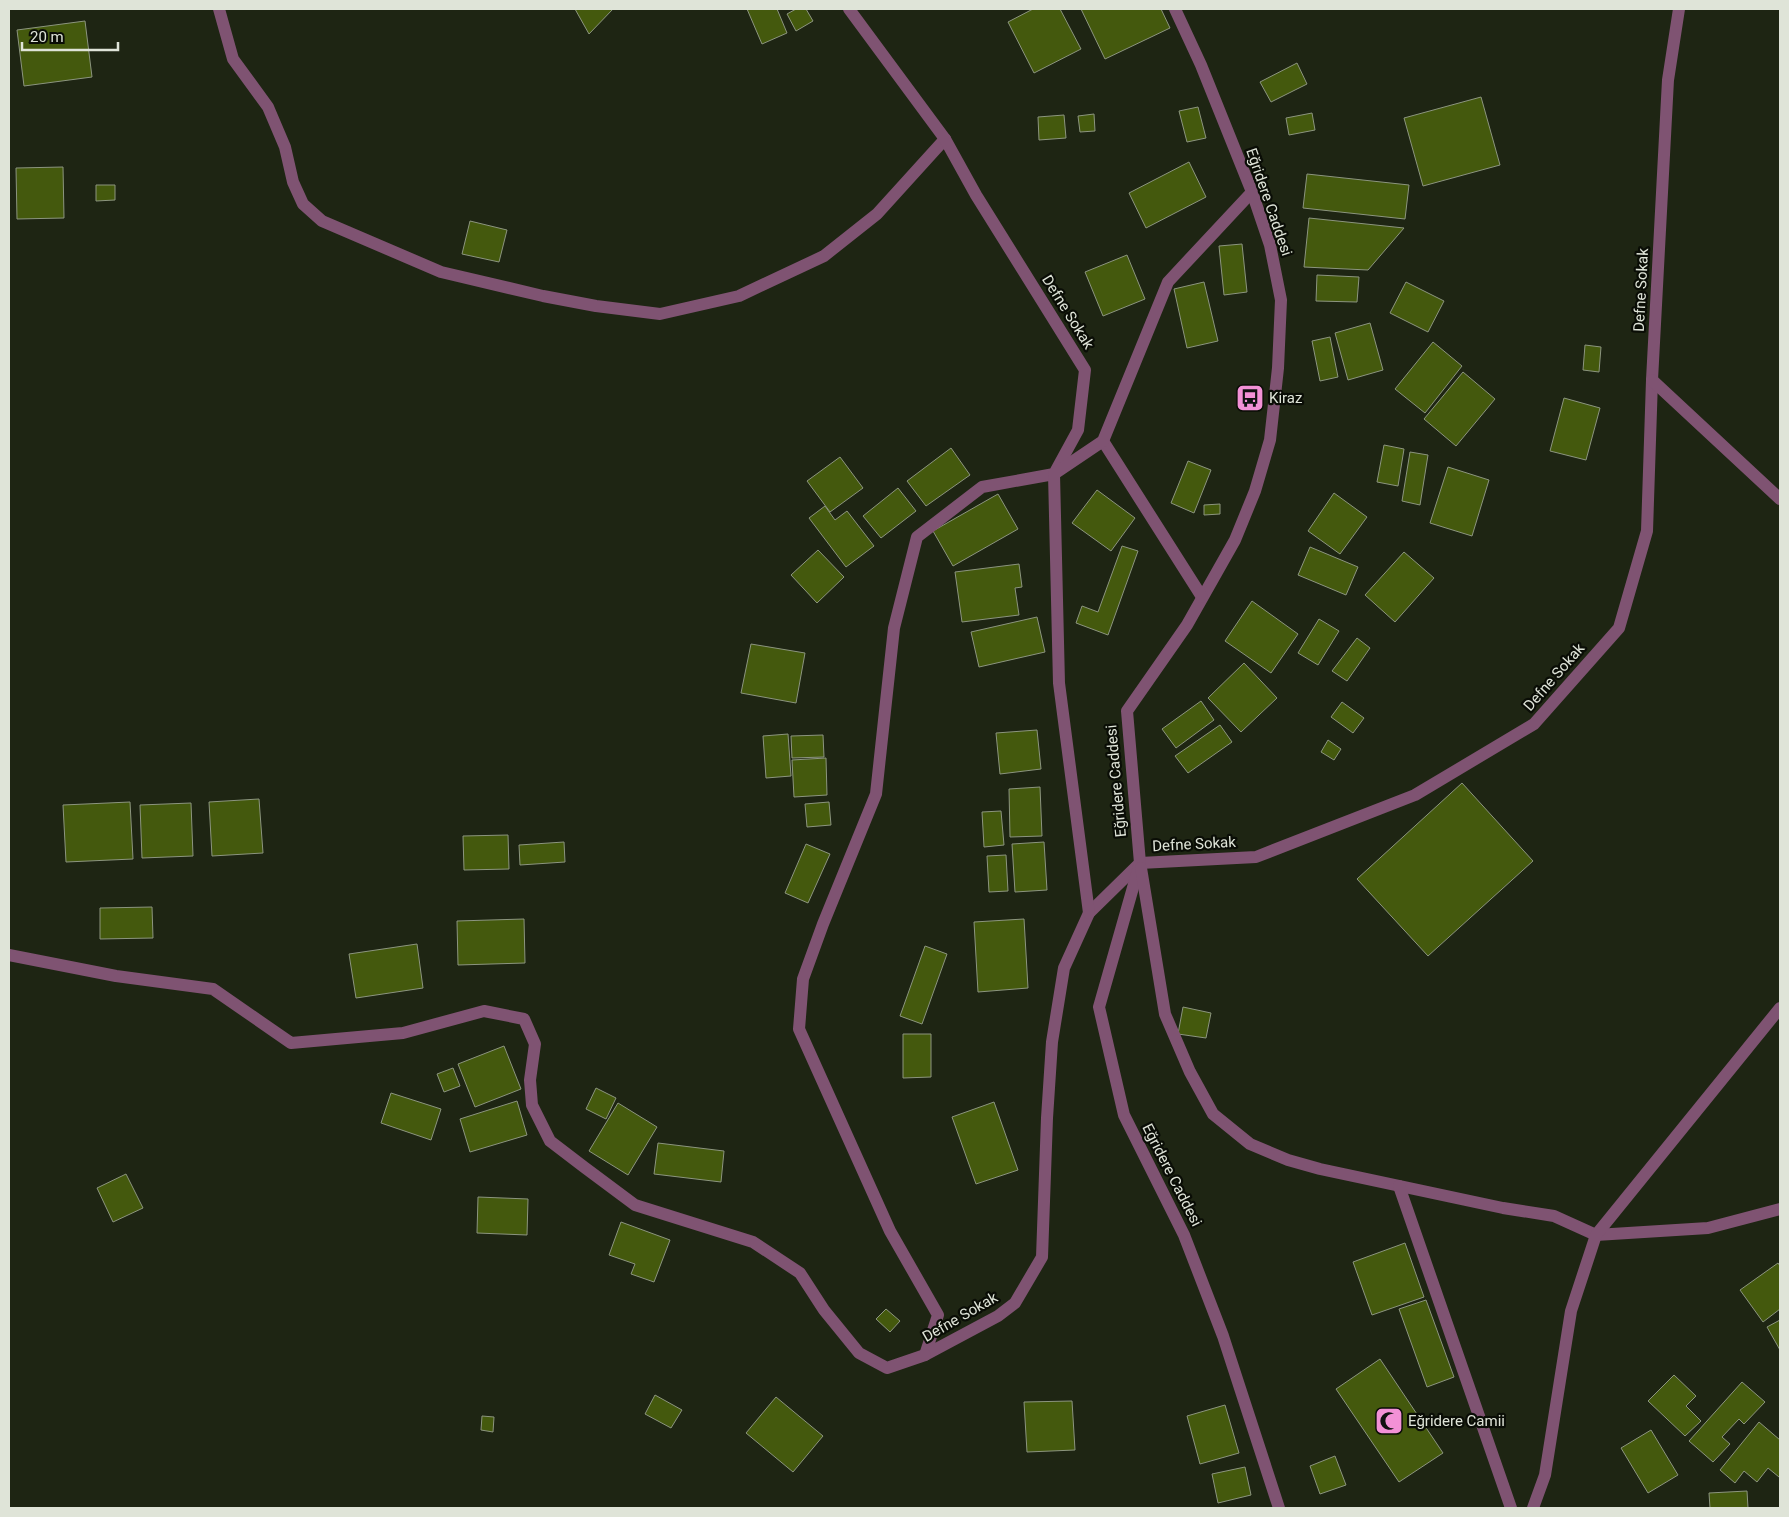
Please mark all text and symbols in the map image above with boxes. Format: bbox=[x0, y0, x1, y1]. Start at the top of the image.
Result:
scale bar bbox=[22, 20, 119, 52]
text: 20 m bbox=[30, 28, 64, 46]
street label: Eğridere Caddesi bbox=[1242, 146, 1296, 258]
street label: Defne Sokak bbox=[1630, 247, 1652, 332]
street label: Defne Sokak bbox=[1038, 272, 1098, 353]
bus stop icon: Kiraz bbox=[1235, 383, 1265, 413]
place label: Kiraz bbox=[1269, 389, 1302, 407]
street label: Defne Sokak bbox=[1520, 639, 1589, 715]
street label: Eğridere Caddesi bbox=[1102, 724, 1130, 838]
street label: Defne Sokak bbox=[1152, 833, 1237, 855]
street label: Eğridere Caddesi bbox=[1138, 1121, 1206, 1229]
street label: Defne Sokak bbox=[919, 1288, 1001, 1346]
mosque icon: Eğridere Camii bbox=[1374, 1406, 1404, 1436]
place label: Eğridere Camii bbox=[1408, 1412, 1505, 1430]

